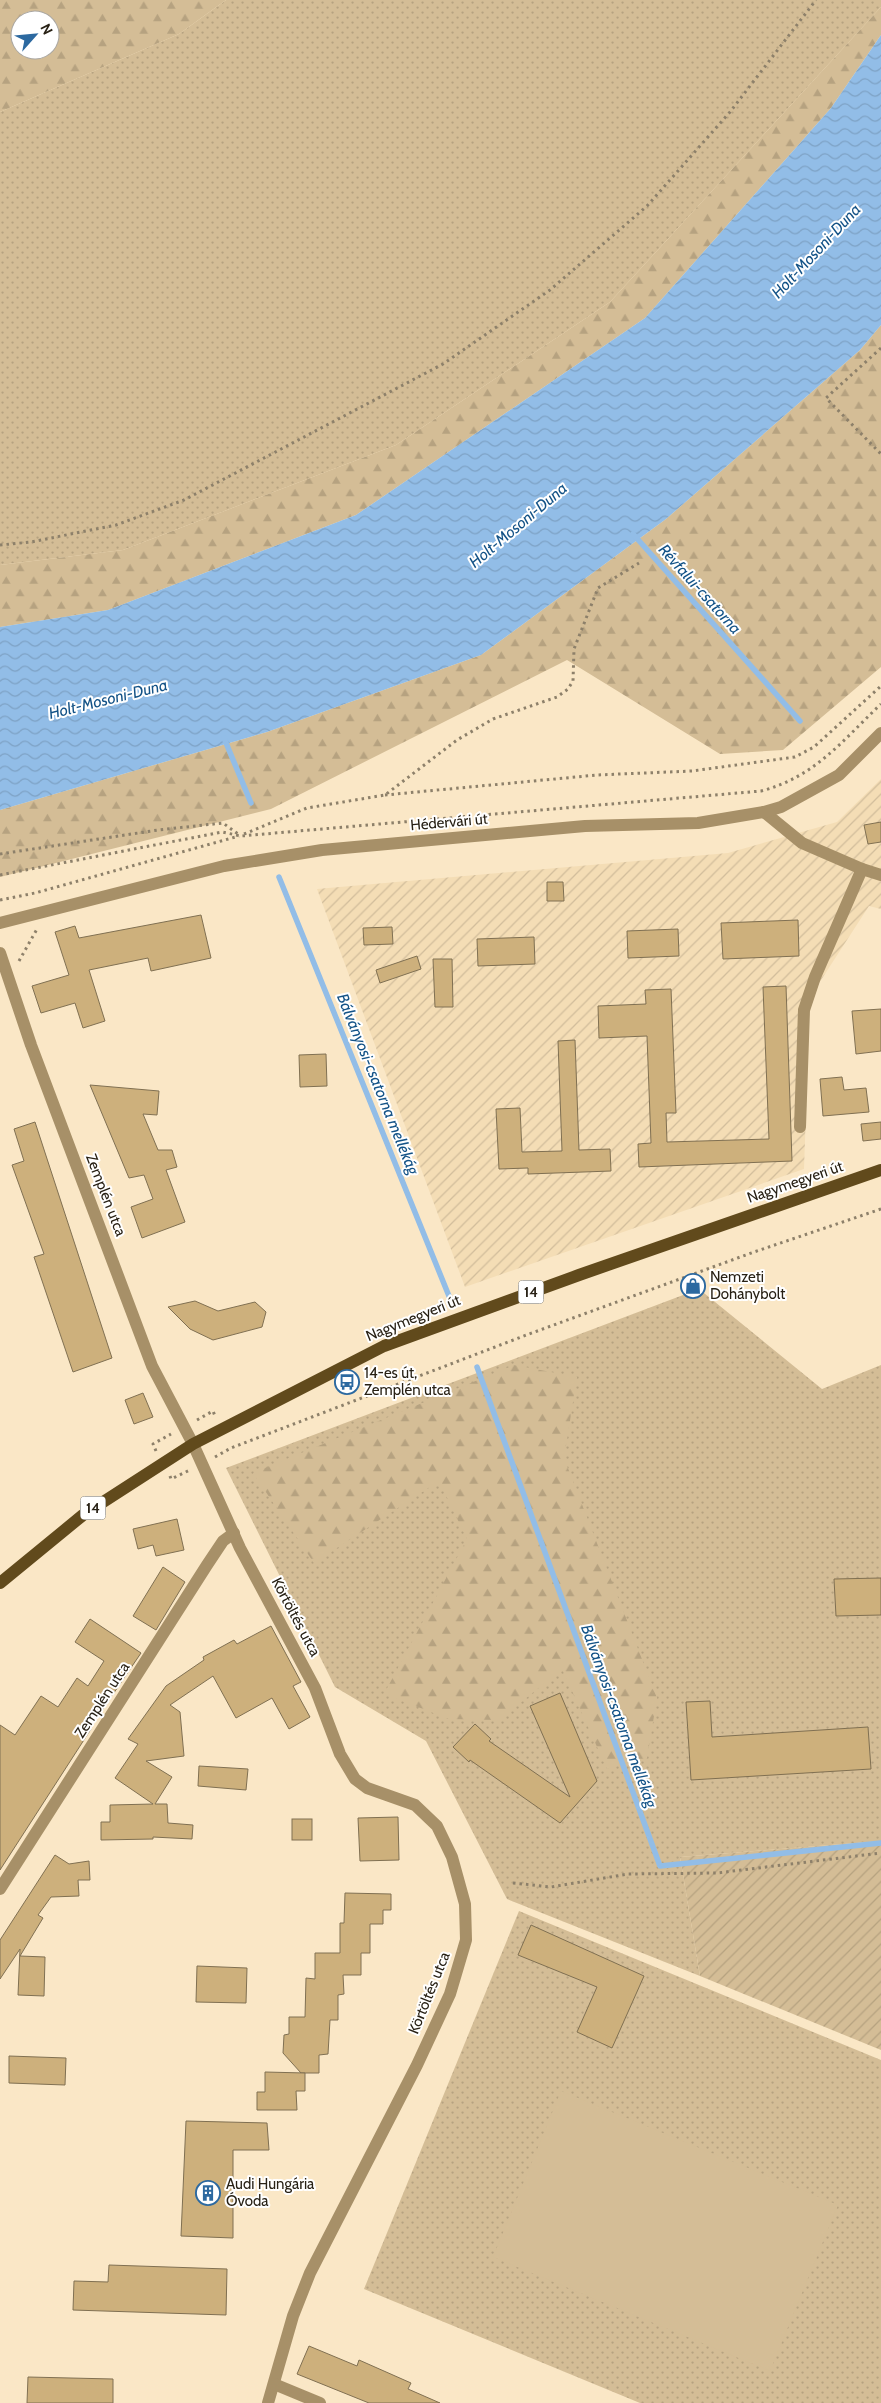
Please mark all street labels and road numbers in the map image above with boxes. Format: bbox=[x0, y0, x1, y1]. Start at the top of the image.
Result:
street label: Hédervári út bbox=[410, 810, 488, 834]
street label: Zemplén utca bbox=[82, 1151, 130, 1239]
street label: Nagymegyeri út bbox=[745, 1157, 845, 1207]
road number: 14 bbox=[518, 1280, 544, 1304]
street label: Nagymegyeri út bbox=[363, 1291, 463, 1345]
road number: 14 bbox=[80, 1496, 106, 1520]
street label: Körtöltés utca bbox=[268, 1574, 325, 1660]
street label: Zemplén utca bbox=[71, 1658, 134, 1741]
street label: Körtöltés utca bbox=[404, 1949, 454, 2037]

